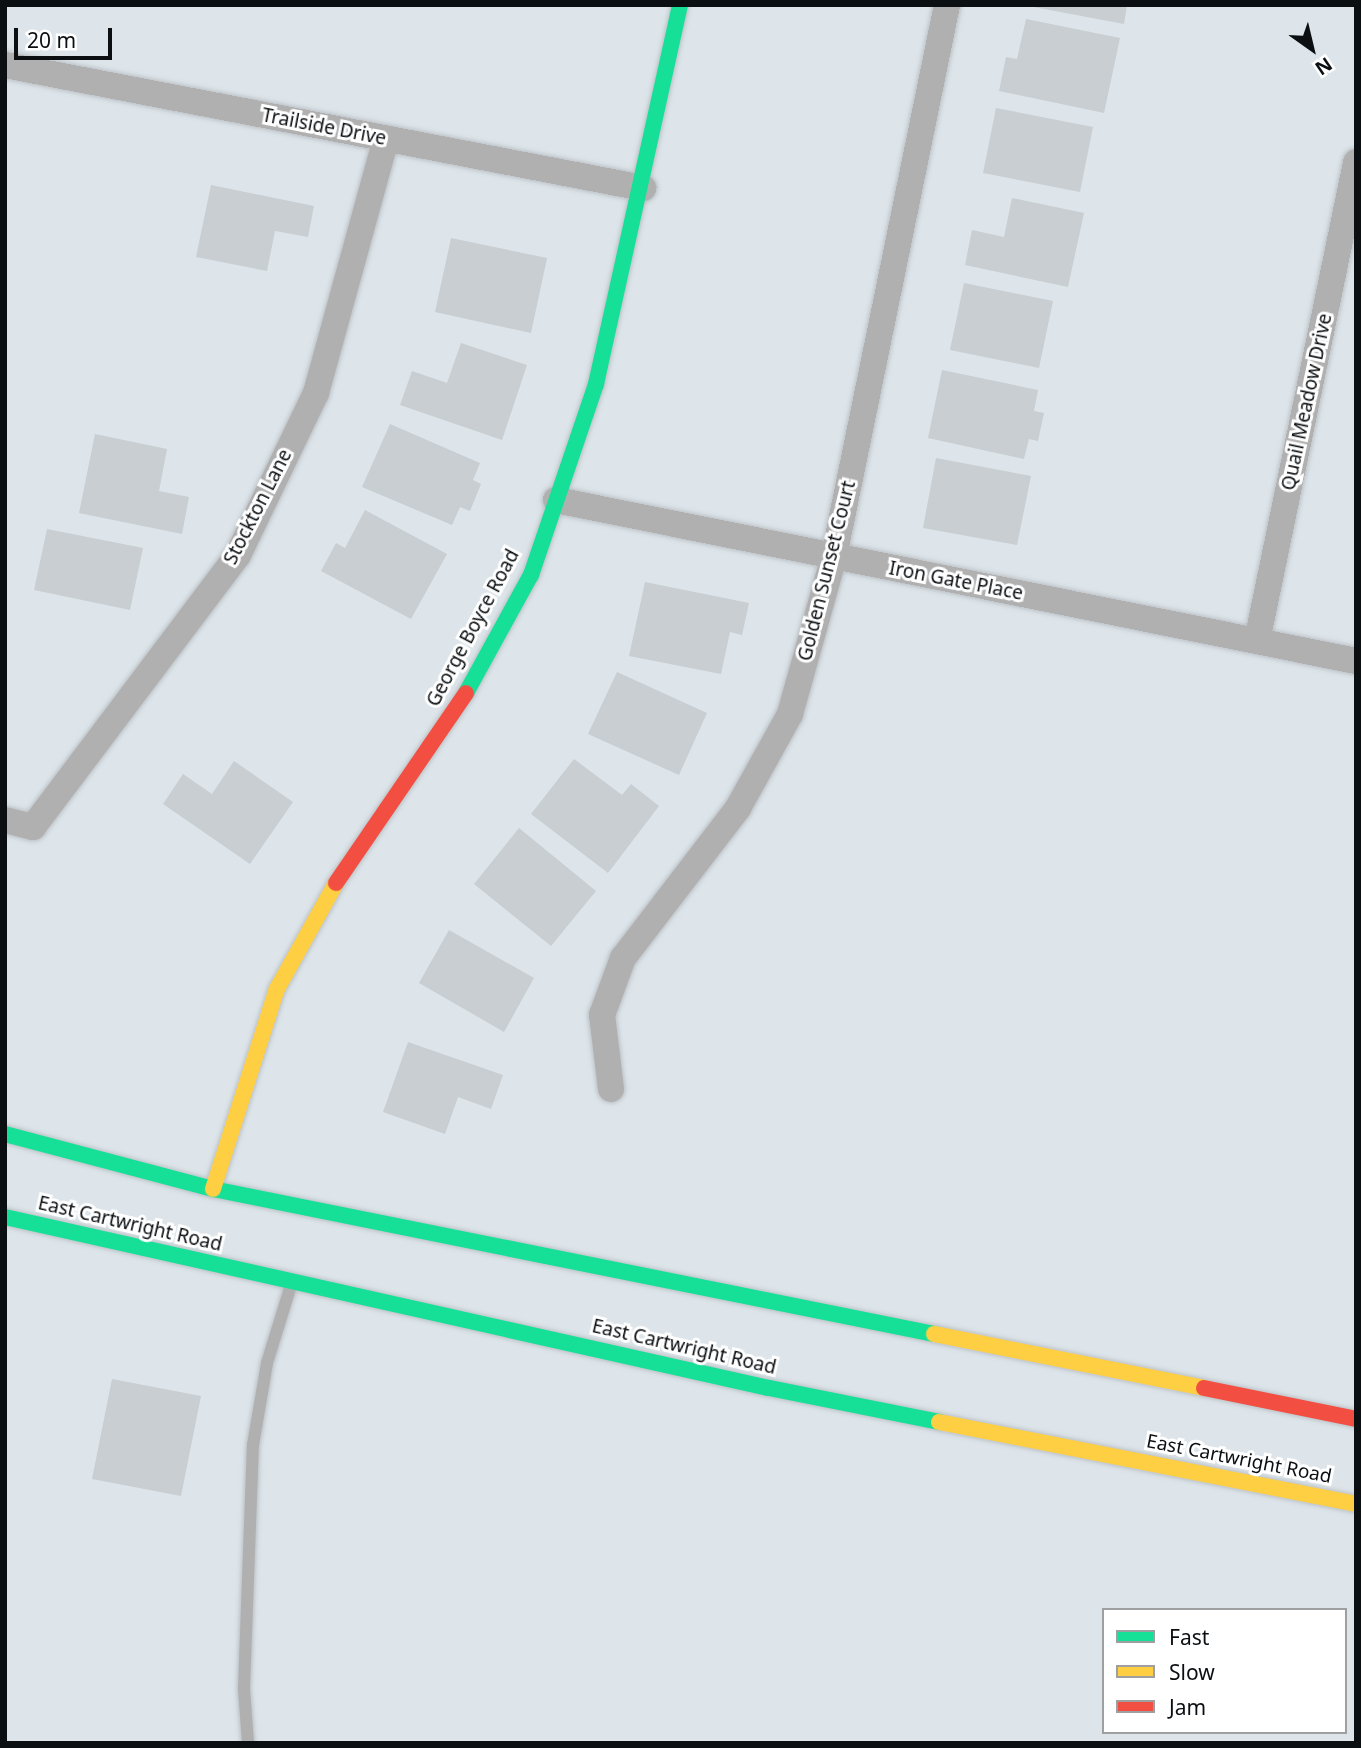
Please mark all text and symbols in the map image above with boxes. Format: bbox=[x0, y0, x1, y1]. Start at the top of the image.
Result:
scale bar bbox=[18, 14, 116, 58]
north arrow bbox=[1277, 14, 1347, 84]
text: 20 m bbox=[27, 26, 76, 54]
text: N bbox=[1310, 51, 1337, 82]
street label: Trailside Drive bbox=[260, 104, 388, 150]
street label: Quail Meadow Drive bbox=[1277, 311, 1337, 493]
street label: Stockton Lane bbox=[219, 446, 297, 568]
street label: Golden Sunset Court bbox=[794, 479, 860, 663]
street label: George Boyce Road bbox=[422, 546, 524, 710]
street label: Iron Gate Place bbox=[887, 557, 1025, 605]
street label: East Cartwright Road bbox=[36, 1192, 224, 1256]
street label: East Cartwright Road bbox=[590, 1315, 778, 1379]
street label: East Cartwright Road bbox=[1145, 1430, 1333, 1488]
legend bbox=[1102, 1608, 1347, 1734]
text: Fast bbox=[1169, 1623, 1209, 1651]
text: Slow bbox=[1169, 1658, 1215, 1686]
text: Jam bbox=[1169, 1693, 1206, 1721]

